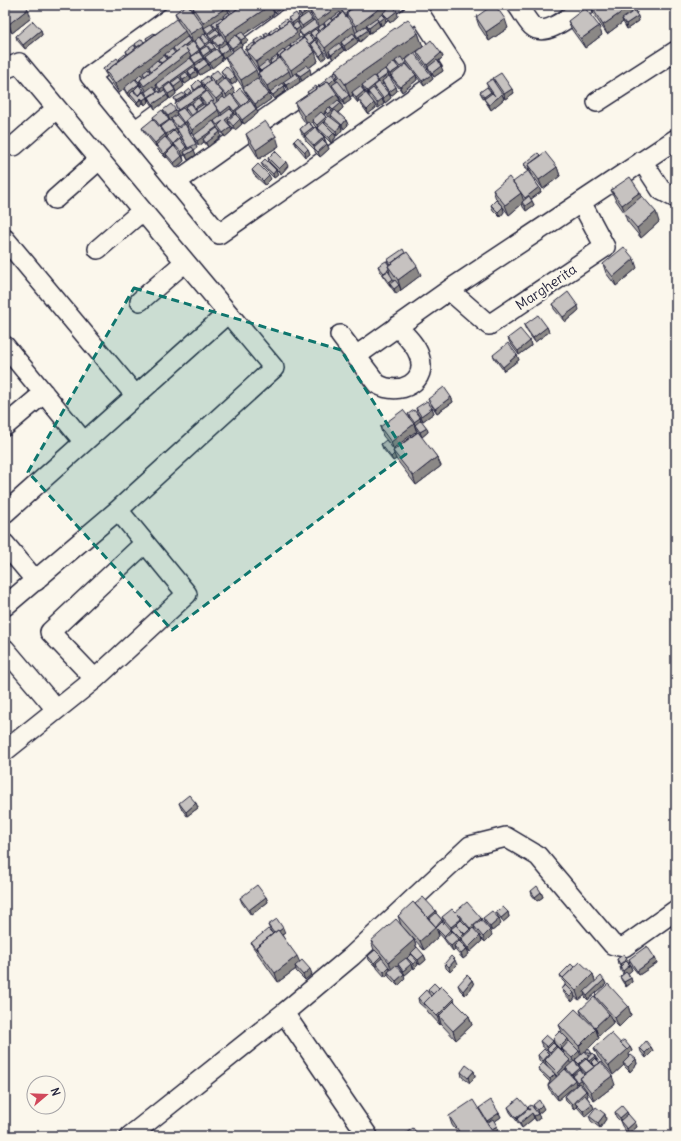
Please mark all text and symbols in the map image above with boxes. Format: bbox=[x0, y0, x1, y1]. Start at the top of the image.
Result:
street label: Margherita bbox=[512, 260, 580, 314]
north arrow bbox=[26, 1075, 66, 1115]
text: N bbox=[48, 1086, 63, 1098]

